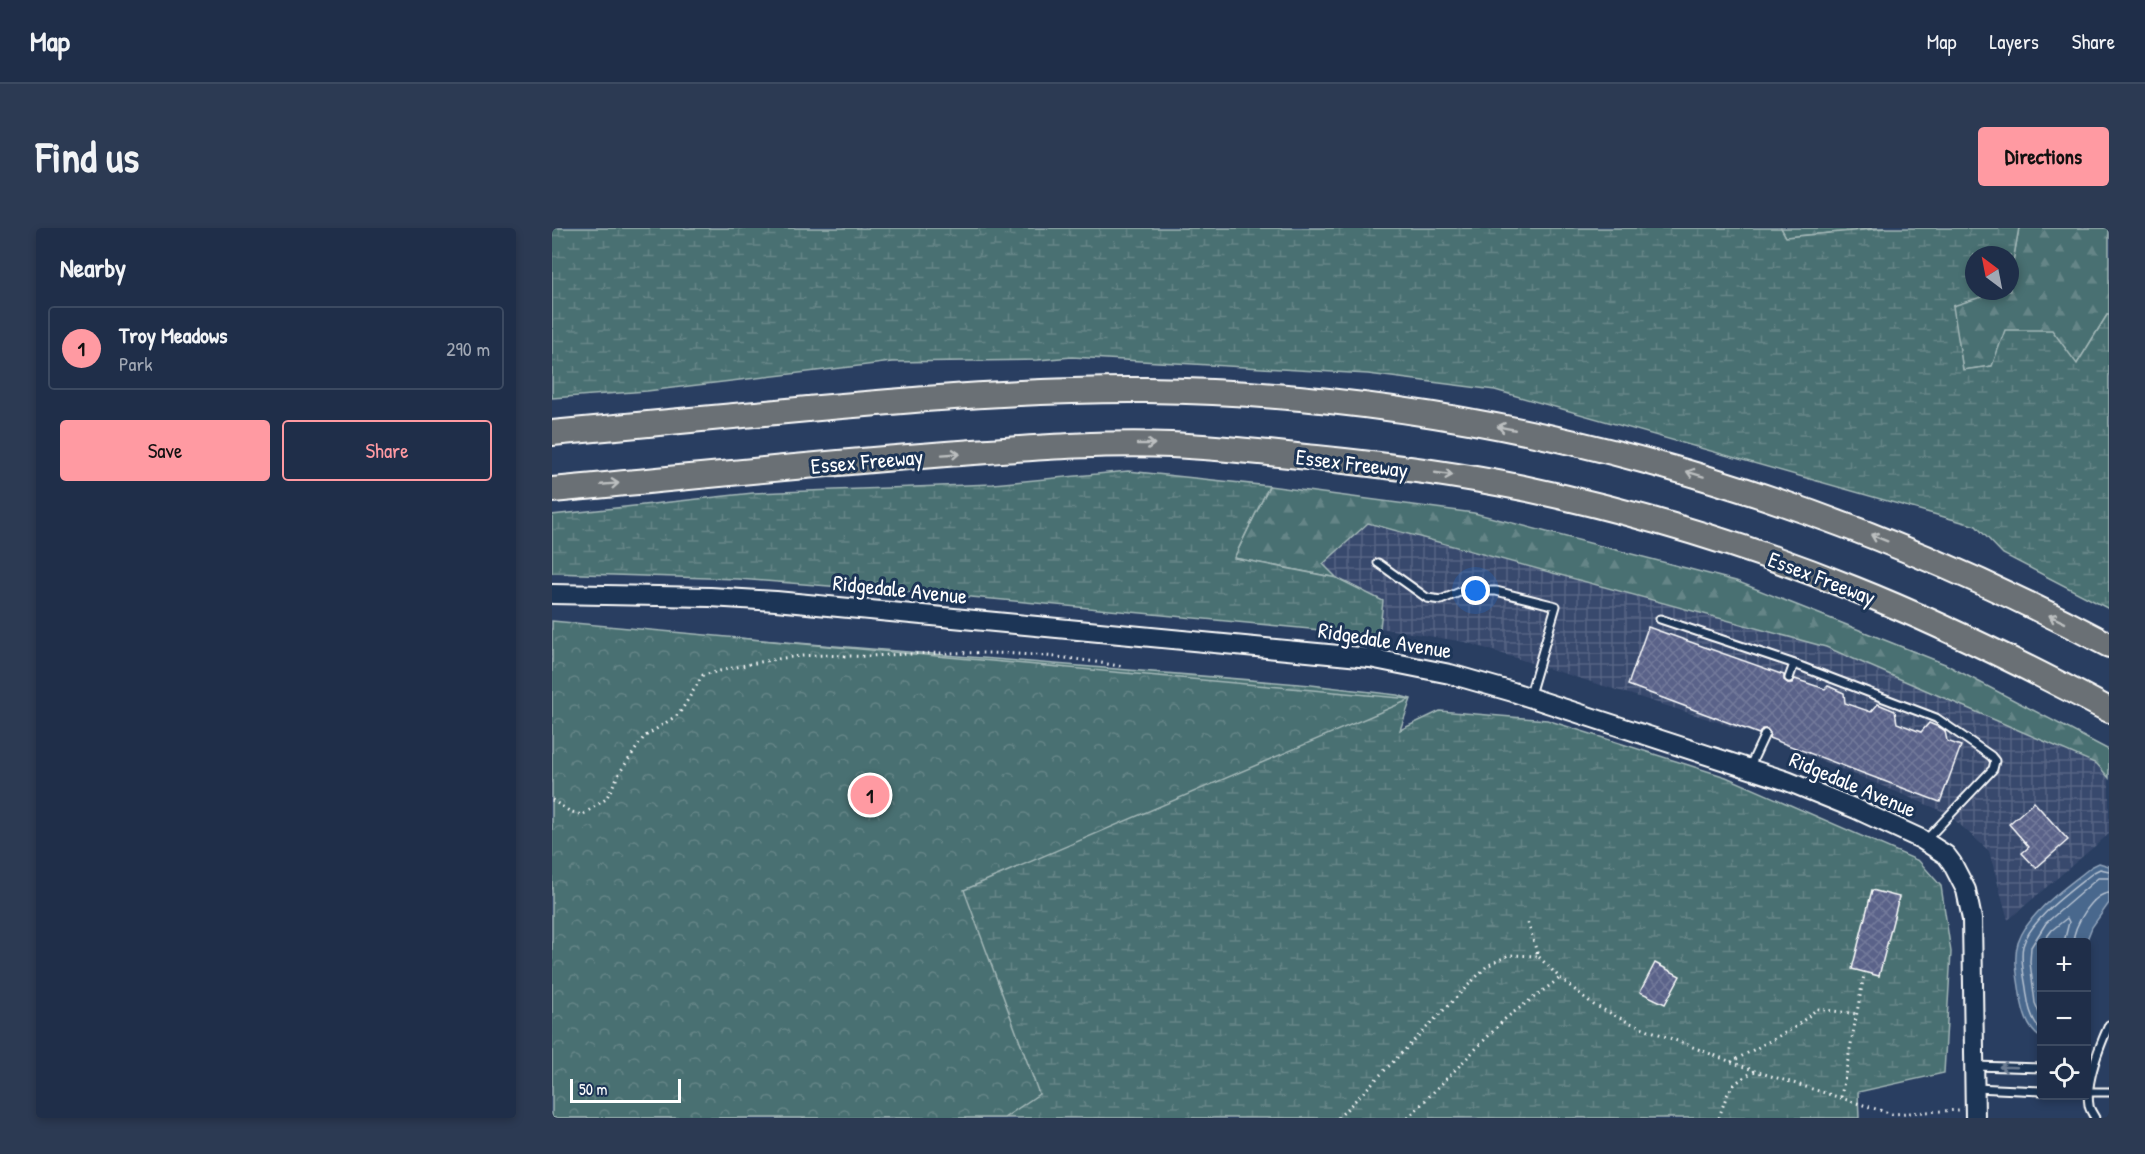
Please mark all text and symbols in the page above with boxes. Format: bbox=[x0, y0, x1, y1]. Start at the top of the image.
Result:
text: Map bbox=[30, 22, 70, 60]
text: Map bbox=[1927, 27, 1956, 56]
text: Layers bbox=[1989, 27, 2039, 56]
text: Share bbox=[2072, 27, 2115, 56]
button: Directions bbox=[1978, 127, 2109, 186]
text: Find us bbox=[36, 128, 139, 185]
north arrow bbox=[1965, 246, 2019, 300]
text: Nearby bbox=[60, 250, 126, 285]
text: Troy Meadows bbox=[119, 320, 228, 350]
text: 1 bbox=[78, 335, 85, 362]
text: 290 m bbox=[446, 335, 490, 362]
text: Park bbox=[119, 350, 152, 377]
button: Save bbox=[60, 420, 270, 481]
button: Share bbox=[282, 420, 492, 481]
one-way arrow bbox=[1497, 422, 1516, 433]
one-way arrow bbox=[1135, 438, 1155, 450]
street label: Essex Freeway bbox=[810, 441, 924, 481]
street label: Essex Freeway bbox=[1294, 441, 1410, 485]
one-way arrow bbox=[940, 448, 960, 459]
one-way arrow bbox=[1686, 468, 1705, 479]
one-way arrow bbox=[1434, 469, 1453, 480]
one-way arrow bbox=[600, 478, 620, 489]
one-way arrow bbox=[1871, 532, 1889, 543]
street label: Essex Freeway bbox=[1764, 544, 1880, 612]
street label: Ridgedale Avenue bbox=[831, 567, 969, 611]
your location bbox=[1461, 576, 1490, 605]
one-way arrow bbox=[2048, 613, 2066, 625]
street label: Ridgedale Avenue bbox=[1316, 615, 1454, 665]
street label: Ridgedale Avenue bbox=[1785, 744, 1921, 824]
pin: 1 bbox=[850, 772, 890, 818]
map controls bbox=[2037, 938, 2091, 1100]
button: + bbox=[2037, 938, 2091, 992]
button: − bbox=[2037, 992, 2091, 1046]
button: locate bbox=[2037, 1046, 2091, 1100]
one-way arrow bbox=[1999, 1062, 2019, 1073]
scale bar bbox=[570, 1076, 681, 1104]
text: 50 m bbox=[579, 1078, 608, 1100]

